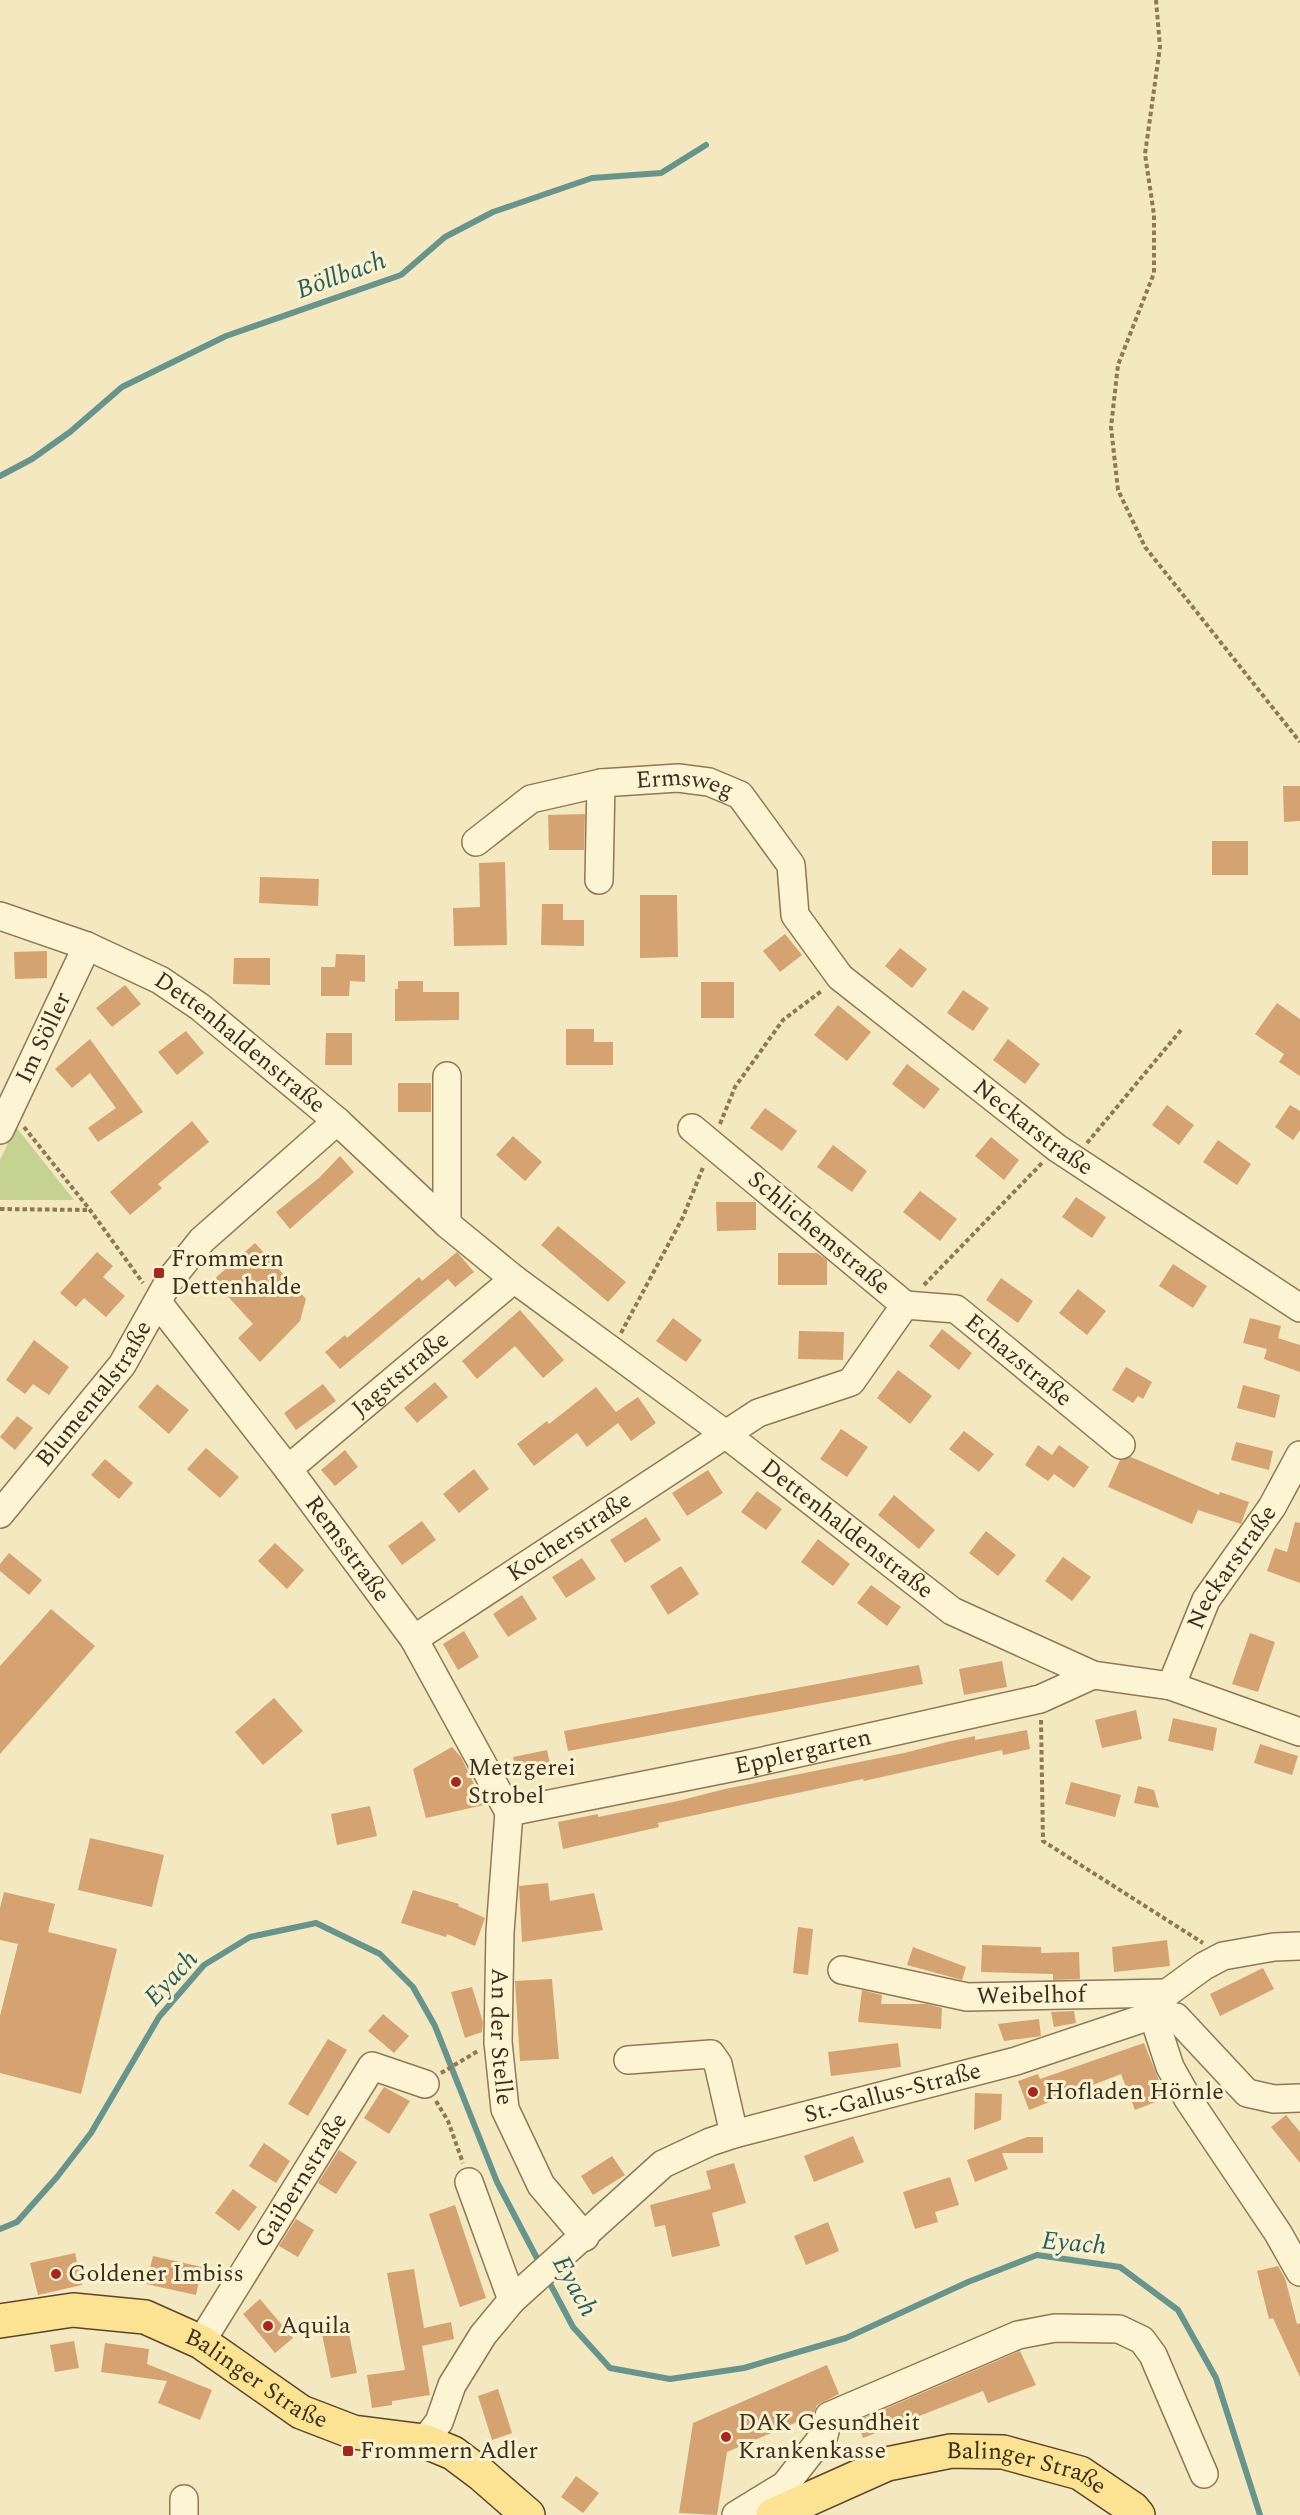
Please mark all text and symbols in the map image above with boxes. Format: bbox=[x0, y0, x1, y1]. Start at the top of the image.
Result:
water label: Böllbach bbox=[290, 240, 392, 310]
street label: Ermsweg bbox=[635, 760, 739, 808]
street label: Dettenhaldenstraße bbox=[147, 963, 333, 1122]
street label: Im Söller bbox=[6, 986, 81, 1090]
street label: Neckarstraße bbox=[965, 1070, 1101, 1185]
street label: Schlichemstraße bbox=[739, 1162, 899, 1304]
place label: Frommern Dettenhalde bbox=[171, 1241, 301, 1305]
marker: Frommern Dettenhalde bbox=[152, 1266, 166, 1280]
street label: Echazstraße bbox=[957, 1305, 1080, 1416]
street label: Blumentalstraße bbox=[27, 1314, 161, 1475]
street label: Jagststraße bbox=[344, 1323, 457, 1426]
street label: Dettenhaldenstraße bbox=[753, 1450, 941, 1608]
street label: Kocherstraße bbox=[500, 1483, 639, 1591]
street label: Remsstraße bbox=[296, 1488, 399, 1610]
street label: Neckarstraße bbox=[1178, 1498, 1286, 1635]
street label: Epplergarten bbox=[731, 1719, 875, 1785]
place label: Metzgerei Strobel bbox=[468, 1750, 576, 1814]
marker: Metzgerei Strobel bbox=[449, 1775, 463, 1789]
water label: Eyach bbox=[134, 1941, 208, 2015]
street label: An der Stelle bbox=[480, 1968, 522, 2107]
street label: Weibelhof bbox=[976, 1977, 1088, 2015]
street label: St.-Gallus-Straße bbox=[800, 2053, 985, 2133]
place label: Hofladen Hörnle bbox=[1045, 2074, 1224, 2110]
marker: Hofladen Hörnle bbox=[1026, 2085, 1040, 2099]
street label: Gaibernstraße bbox=[246, 2106, 357, 2255]
water label: Eyach bbox=[1040, 2220, 1108, 2266]
water label: Eyach bbox=[542, 2248, 608, 2324]
place label: Goldener Imbiss bbox=[68, 2256, 244, 2292]
marker: Goldener Imbiss bbox=[49, 2267, 63, 2281]
place label: Aquila bbox=[280, 2308, 351, 2344]
street label: Balinger Straße bbox=[179, 2319, 333, 2439]
marker: Aquila bbox=[261, 2319, 275, 2333]
place label: DAK Gesundheit Krankenkasse bbox=[738, 2405, 920, 2469]
marker: DAK Gesundheit Krankenkasse bbox=[719, 2430, 733, 2444]
place label: Frommern Adler bbox=[360, 2433, 538, 2469]
street label: Balinger Straße bbox=[946, 2433, 1114, 2504]
marker: Frommern Adler bbox=[341, 2444, 355, 2458]

